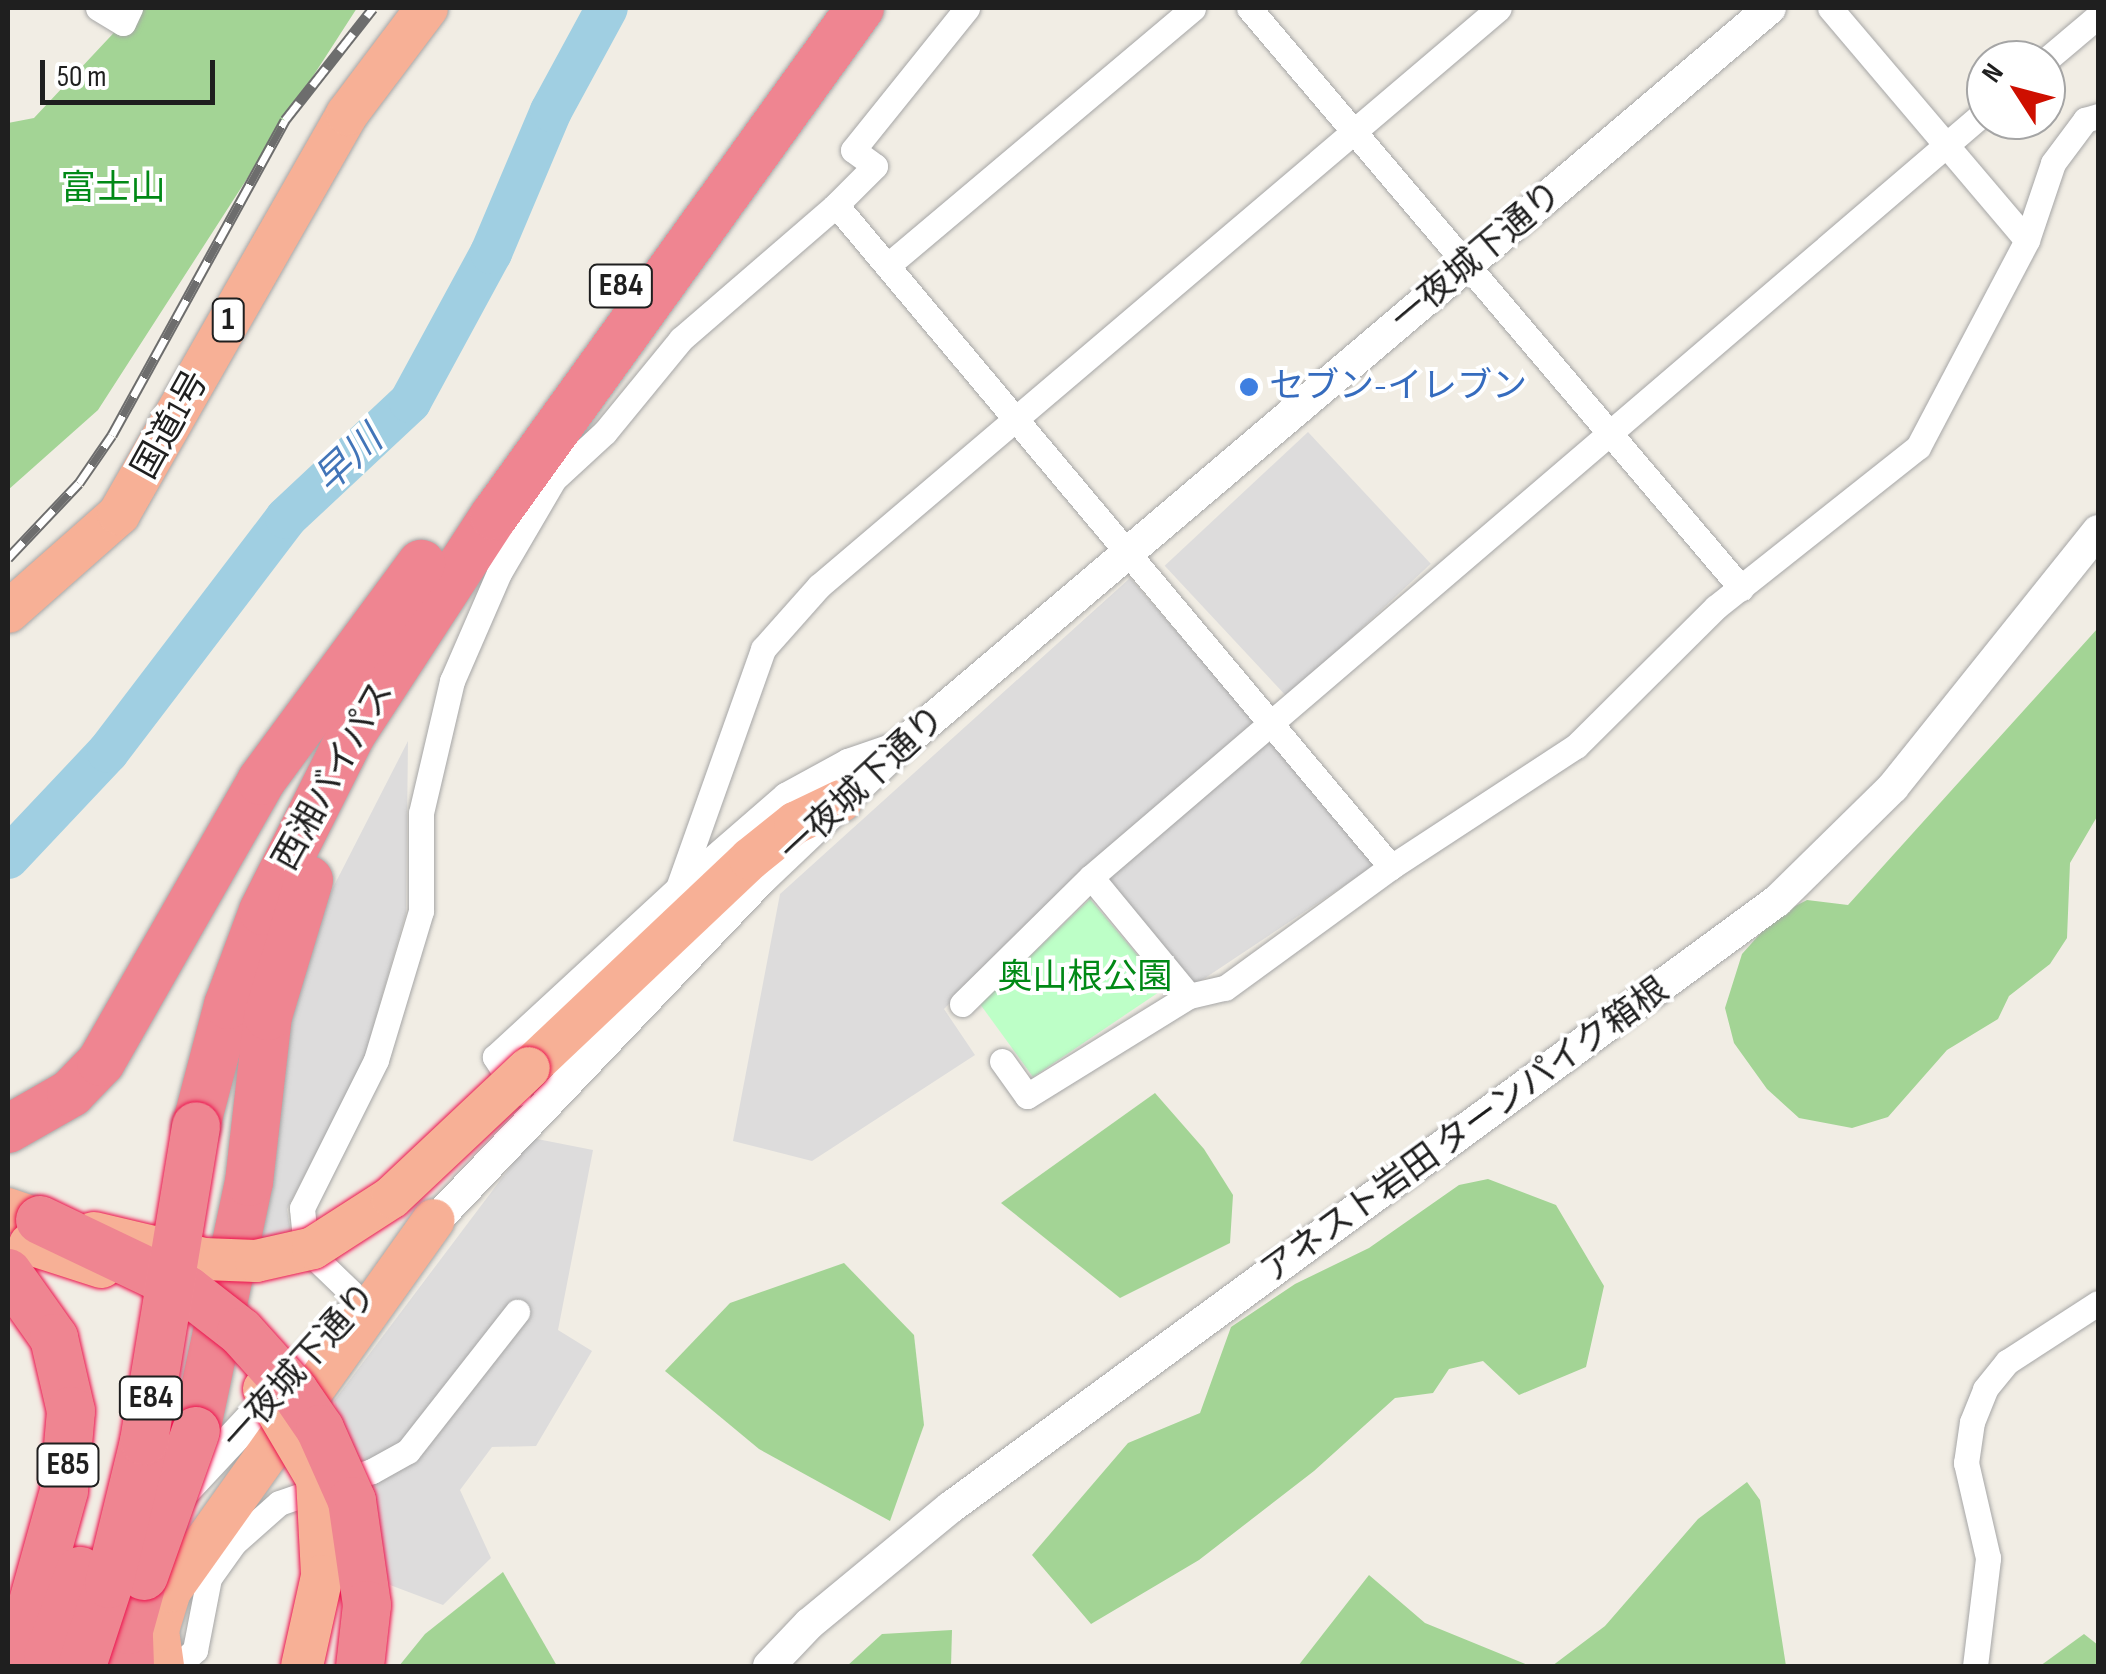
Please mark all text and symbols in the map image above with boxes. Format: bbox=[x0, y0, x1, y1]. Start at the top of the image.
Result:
scale bar bbox=[45, 40, 220, 102]
north arrow bbox=[1966, 40, 2066, 140]
text: N bbox=[1975, 58, 2011, 89]
text: 50 m bbox=[57, 59, 106, 95]
park label: 富士山 bbox=[61, 168, 165, 210]
street label: 一夜城下通り bbox=[1383, 173, 1571, 341]
road number: E84 bbox=[588, 259, 654, 313]
road number: 1 bbox=[210, 293, 246, 347]
street label: 国道1号 bbox=[124, 364, 218, 486]
place label: セブン-イレブン bbox=[1269, 366, 1527, 408]
marker: セブン-イレブン bbox=[1238, 376, 1260, 398]
water label: 早川 bbox=[306, 417, 392, 503]
street label: 西湘バイパス bbox=[265, 674, 403, 878]
street label: 一夜城下通り bbox=[772, 698, 954, 872]
park label: 奥山根公園 bbox=[998, 957, 1172, 999]
street label: アネスト岩田 ターンパイク箱根 bbox=[1252, 968, 1678, 1294]
street label: 一夜城下通り bbox=[214, 1275, 386, 1459]
road number: E84 bbox=[118, 1371, 184, 1425]
road number: E85 bbox=[36, 1438, 100, 1492]

